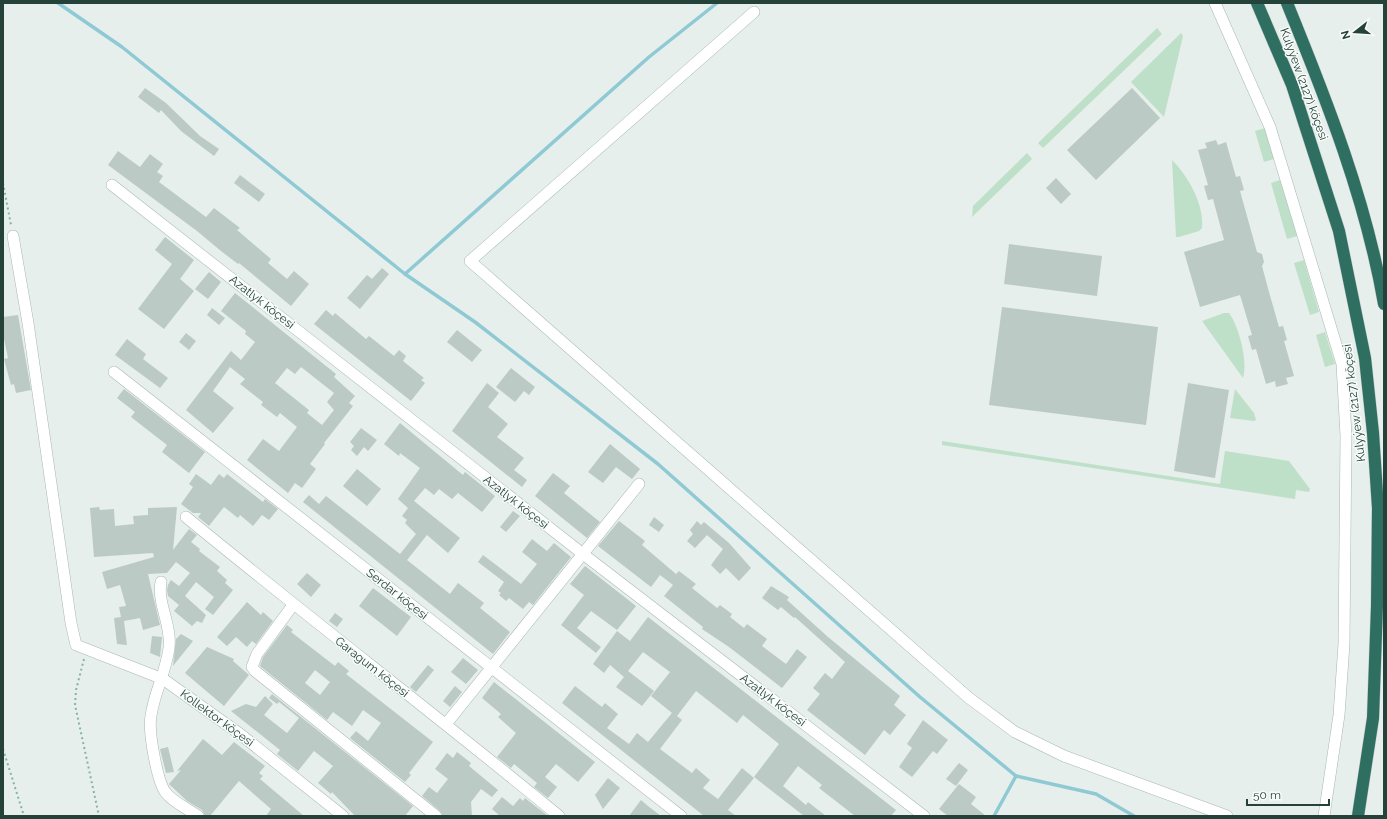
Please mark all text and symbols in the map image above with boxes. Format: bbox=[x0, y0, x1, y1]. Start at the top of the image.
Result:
north arrow bbox=[1335, 12, 1375, 52]
street label: Kulyýew (2127) köçesi bbox=[1277, 26, 1331, 142]
text: N bbox=[1338, 29, 1353, 41]
street label: Azatlyk köçesi bbox=[227, 272, 297, 332]
street label: Kulyýew (2127) köçesi bbox=[1340, 343, 1368, 463]
street label: Azatlyk köçesi bbox=[481, 472, 551, 532]
street label: Serdar köçesi bbox=[363, 566, 431, 622]
street label: Garagum köçesi bbox=[332, 634, 412, 700]
street label: Azatlyk köçesi bbox=[737, 671, 809, 729]
street label: Kollektor köçesi bbox=[177, 687, 257, 749]
scale bar bbox=[1247, 781, 1329, 807]
text: 50 m bbox=[1253, 788, 1281, 802]

